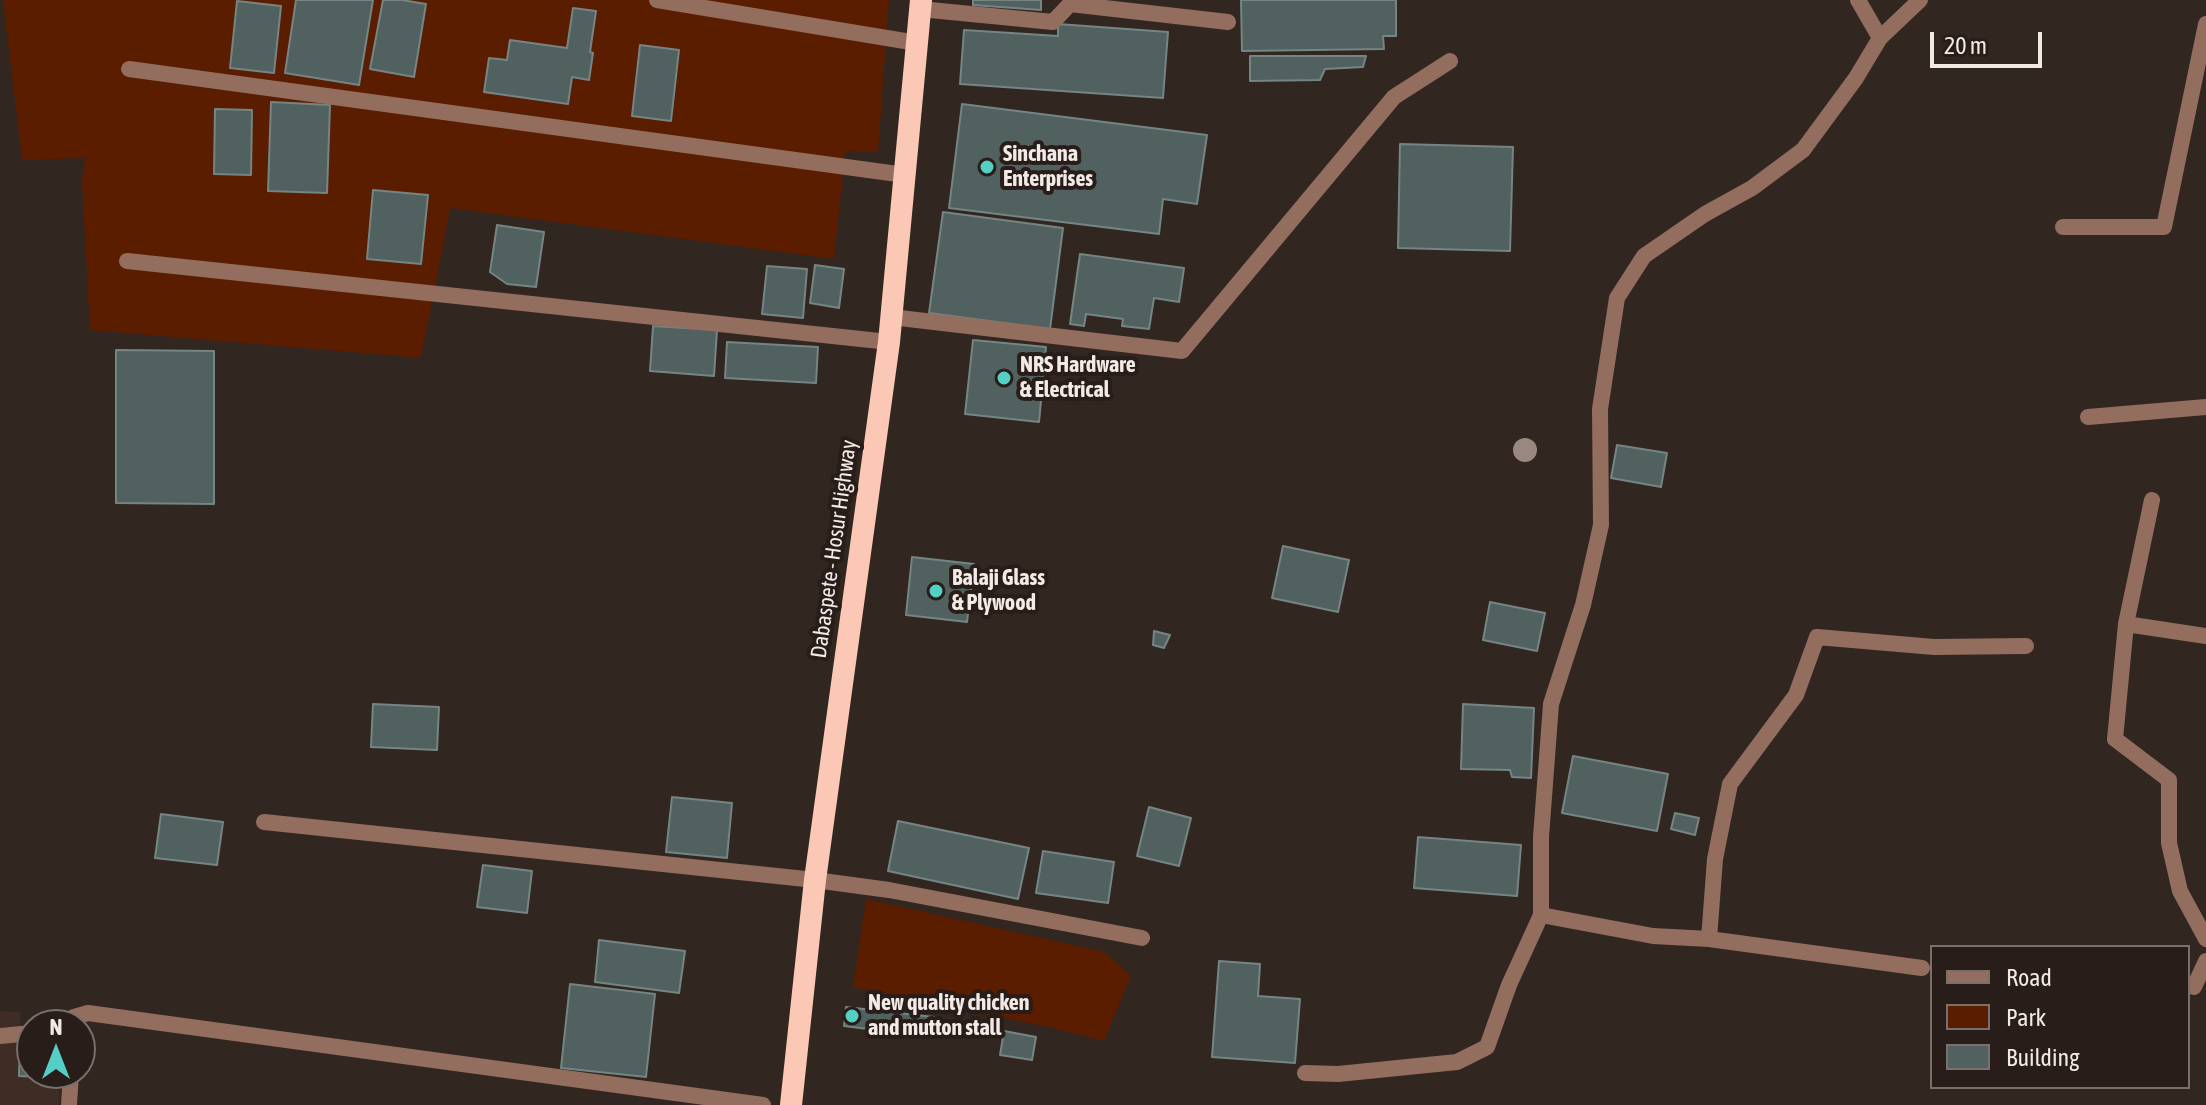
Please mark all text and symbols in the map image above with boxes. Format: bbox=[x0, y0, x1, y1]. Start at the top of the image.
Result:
scale bar bbox=[1934, 16, 2046, 66]
text: 20 m bbox=[1944, 32, 1987, 59]
place label: Sinchana Enterprises bbox=[1003, 141, 1093, 192]
marker: Sinchana Enterprises bbox=[978, 158, 996, 176]
place label: NRS Hardware & Electrical bbox=[1020, 352, 1136, 404]
marker: NRS Hardware & Electrical bbox=[995, 369, 1013, 387]
street label: Dabaspete - Hosur Highway bbox=[806, 438, 862, 660]
place label: Balaji Glass & Plywood bbox=[952, 565, 1045, 616]
marker: Balaji Glass & Plywood bbox=[927, 582, 945, 600]
legend bbox=[1930, 945, 2190, 1089]
text: Road bbox=[2006, 964, 2052, 991]
place label: New quality chicken and mutton stall bbox=[868, 990, 1029, 1042]
text: Park bbox=[2006, 1004, 2046, 1031]
marker: New quality chicken and mutton stall bbox=[843, 1007, 861, 1025]
north arrow bbox=[16, 1009, 96, 1089]
text: N bbox=[50, 1014, 62, 1040]
text: Building bbox=[2006, 1044, 2079, 1071]

